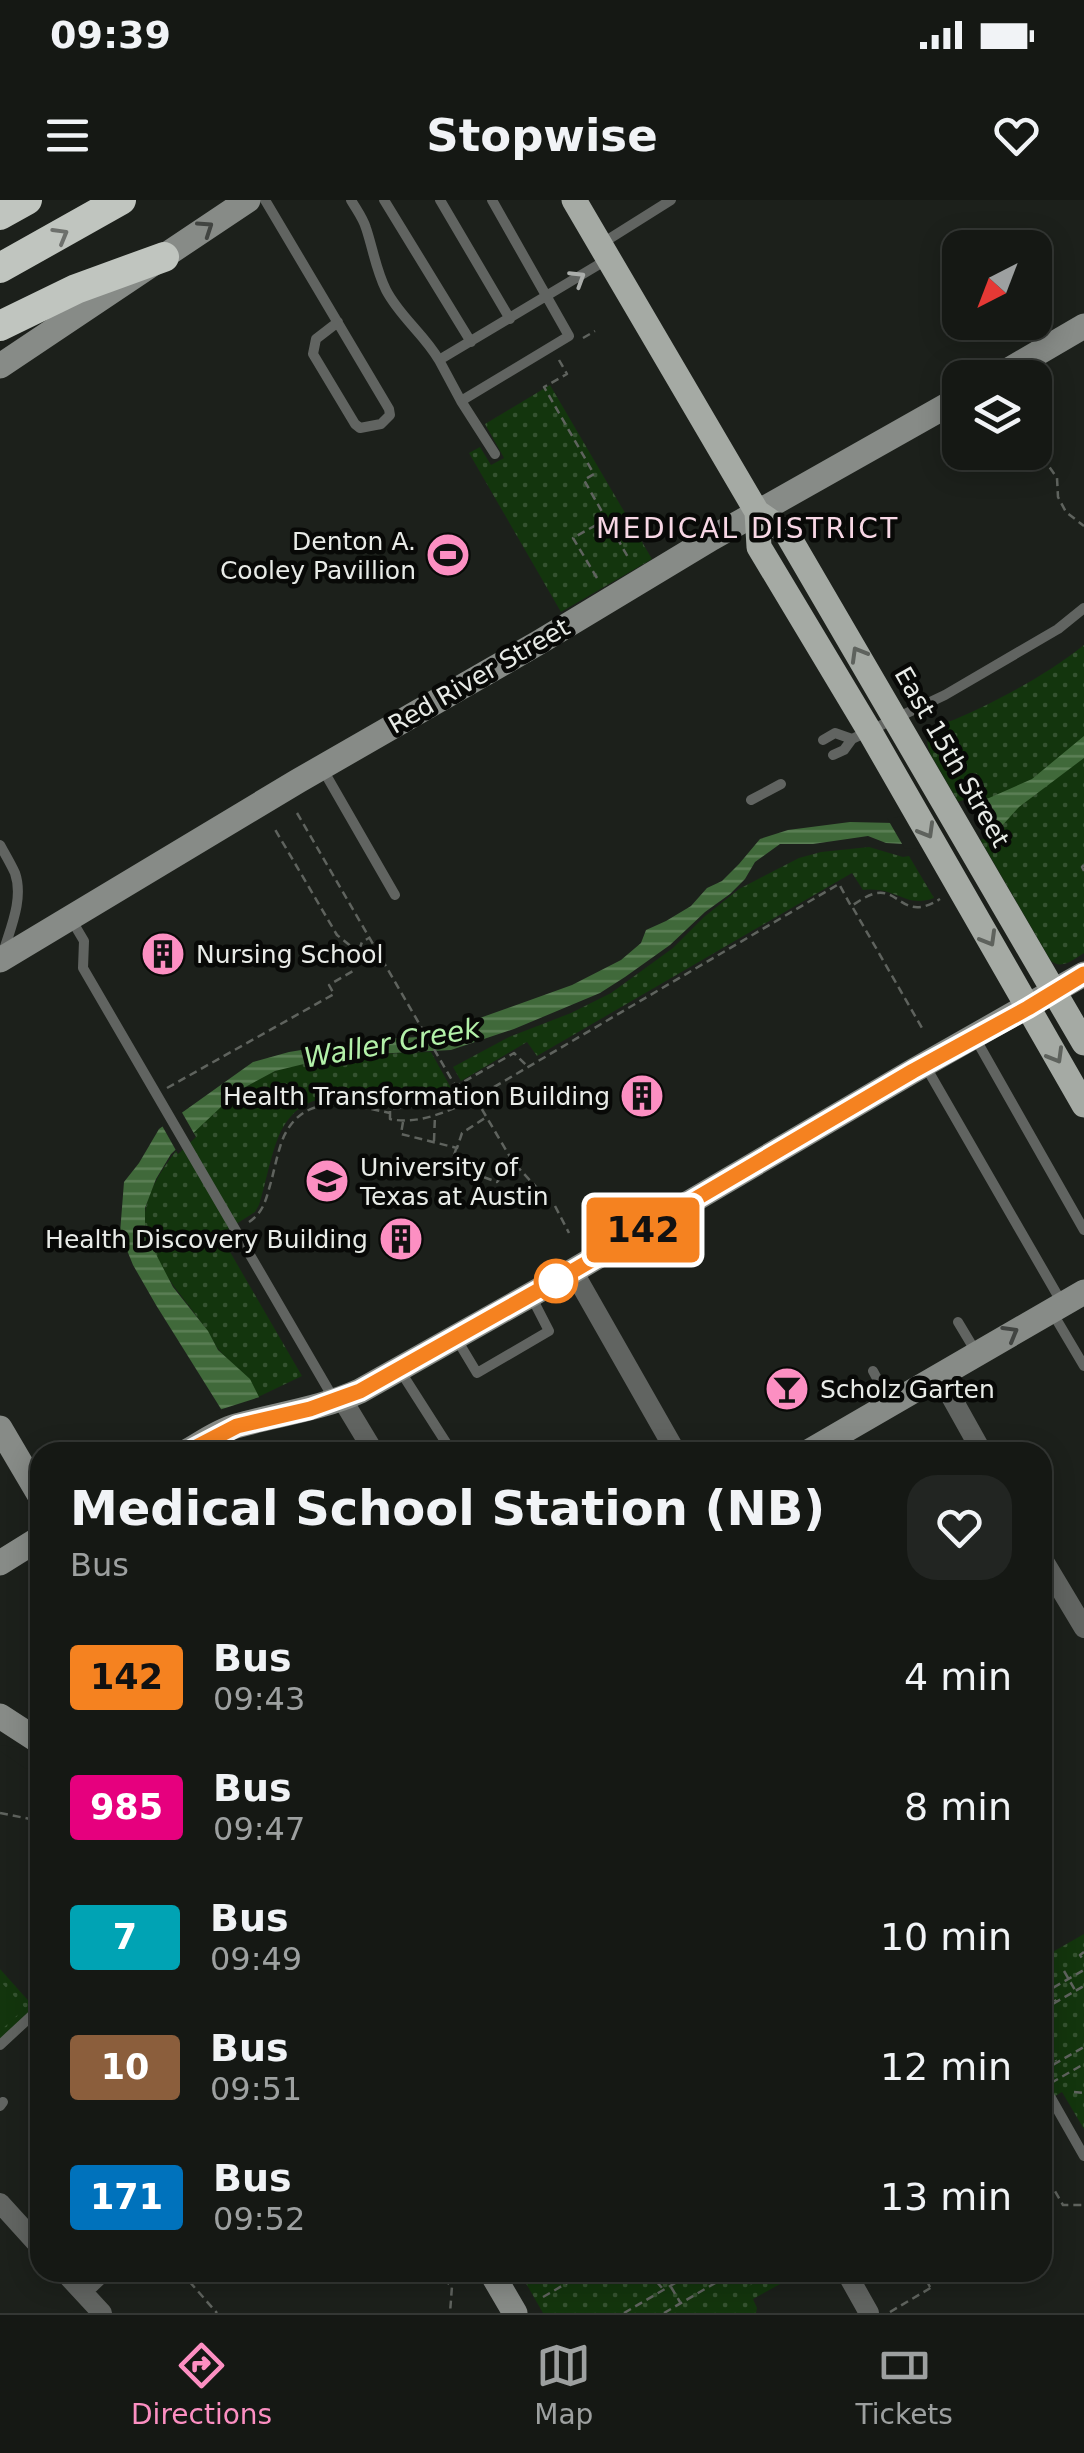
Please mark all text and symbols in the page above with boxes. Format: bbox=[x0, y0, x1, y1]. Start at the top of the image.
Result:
text: 09:39 bbox=[50, 13, 171, 57]
icon: menu bbox=[40, 108, 95, 163]
icon: heart bbox=[989, 108, 1044, 163]
text: Stopwise bbox=[426, 109, 658, 162]
one-way arrow bbox=[196, 222, 214, 241]
one-way arrow bbox=[50, 228, 68, 247]
north arrow bbox=[942, 230, 1052, 340]
map controls bbox=[942, 230, 1052, 470]
one-way arrow bbox=[567, 271, 585, 290]
button: layers bbox=[942, 360, 1052, 470]
district label: MEDICAL DISTRICT bbox=[596, 512, 900, 545]
place label: Denton A. Cooley Pavillion bbox=[220, 527, 416, 585]
sports icon: Denton A. Cooley Pavillion bbox=[425, 532, 471, 578]
street label: Red River Street bbox=[383, 612, 575, 740]
one-way arrow bbox=[850, 647, 870, 665]
street label: East 15th Street bbox=[889, 662, 1015, 852]
one-way arrow bbox=[915, 821, 934, 839]
one-way arrow bbox=[976, 928, 996, 946]
building icon: Nursing School bbox=[140, 931, 186, 977]
place label: Nursing School bbox=[196, 940, 383, 969]
water label: Waller Creek bbox=[301, 1011, 484, 1075]
one-way arrow bbox=[1044, 1045, 1063, 1063]
building icon: Health Transformation Building bbox=[619, 1073, 665, 1119]
place label: Health Transformation Building bbox=[223, 1082, 610, 1111]
place label: University of Texas at Austin bbox=[359, 1153, 549, 1211]
school or university icon: University of Texas at Austin bbox=[304, 1158, 350, 1204]
line badge: 142 bbox=[586, 1198, 700, 1262]
text: 142 bbox=[606, 1210, 680, 1250]
building icon: Health Discovery Building bbox=[378, 1216, 424, 1262]
place label: Health Discovery Building bbox=[45, 1225, 368, 1254]
unlabelled marker bbox=[535, 1260, 577, 1302]
one-way arrow bbox=[1001, 1326, 1019, 1346]
bar icon: Scholz Garten bbox=[764, 1366, 810, 1412]
place label: Scholz Garten bbox=[820, 1375, 995, 1404]
button: heart bbox=[907, 1475, 1012, 1580]
text: Medical School Station (NB) bbox=[70, 1480, 825, 1536]
text: Bus bbox=[70, 1546, 129, 1584]
text: Bus bbox=[213, 1636, 292, 1680]
text: 4 min bbox=[904, 1655, 1012, 1699]
text: 142 bbox=[90, 1657, 163, 1697]
text: 09:43 bbox=[213, 1680, 305, 1718]
text: Bus bbox=[213, 1766, 292, 1810]
text: 8 min bbox=[904, 1785, 1012, 1829]
text: 985 bbox=[90, 1787, 163, 1827]
text: 09:47 bbox=[213, 1810, 305, 1848]
text: Bus bbox=[210, 1896, 289, 1940]
text: 10 min bbox=[880, 1915, 1012, 1959]
text: 7 bbox=[113, 1917, 137, 1957]
text: 09:49 bbox=[210, 1940, 302, 1978]
text: Bus bbox=[210, 2026, 289, 2070]
text: 12 min bbox=[880, 2045, 1012, 2089]
text: 10 bbox=[101, 2047, 149, 2087]
text: 09:51 bbox=[210, 2070, 302, 2108]
text: Bus bbox=[213, 2156, 292, 2200]
text: 13 min bbox=[880, 2175, 1012, 2219]
text: 171 bbox=[90, 2177, 163, 2217]
text: 09:52 bbox=[213, 2200, 305, 2238]
tab: Directions bbox=[131, 2338, 272, 2431]
tab: Map bbox=[534, 2338, 593, 2431]
tab: Tickets bbox=[856, 2338, 953, 2431]

